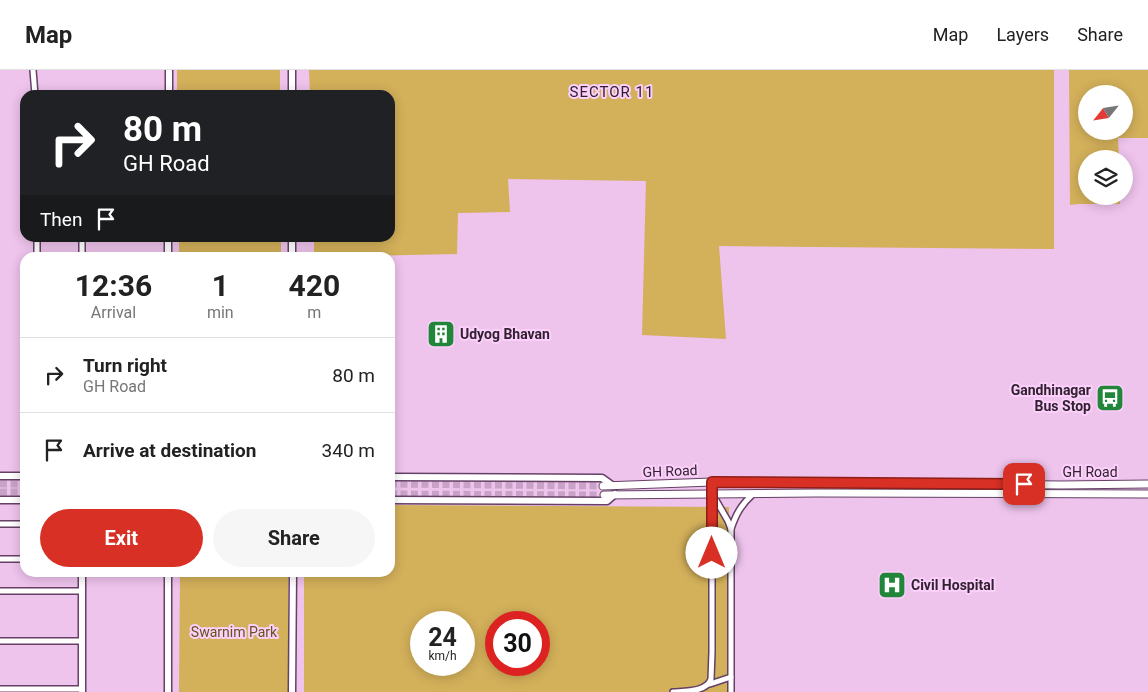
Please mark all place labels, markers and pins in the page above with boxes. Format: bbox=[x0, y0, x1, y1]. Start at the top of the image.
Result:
building icon: Udyog Bhavan bbox=[426, 319, 456, 349]
place label: Udyog Bhavan bbox=[460, 326, 550, 342]
place label: Gandhinagar Bus Stop bbox=[1011, 382, 1091, 414]
bus stop icon: Gandhinagar Bus Stop bbox=[1095, 383, 1125, 413]
pin bbox=[1003, 463, 1045, 505]
hospital icon: Civil Hospital bbox=[877, 570, 907, 600]
place label: Civil Hospital bbox=[911, 577, 994, 593]

